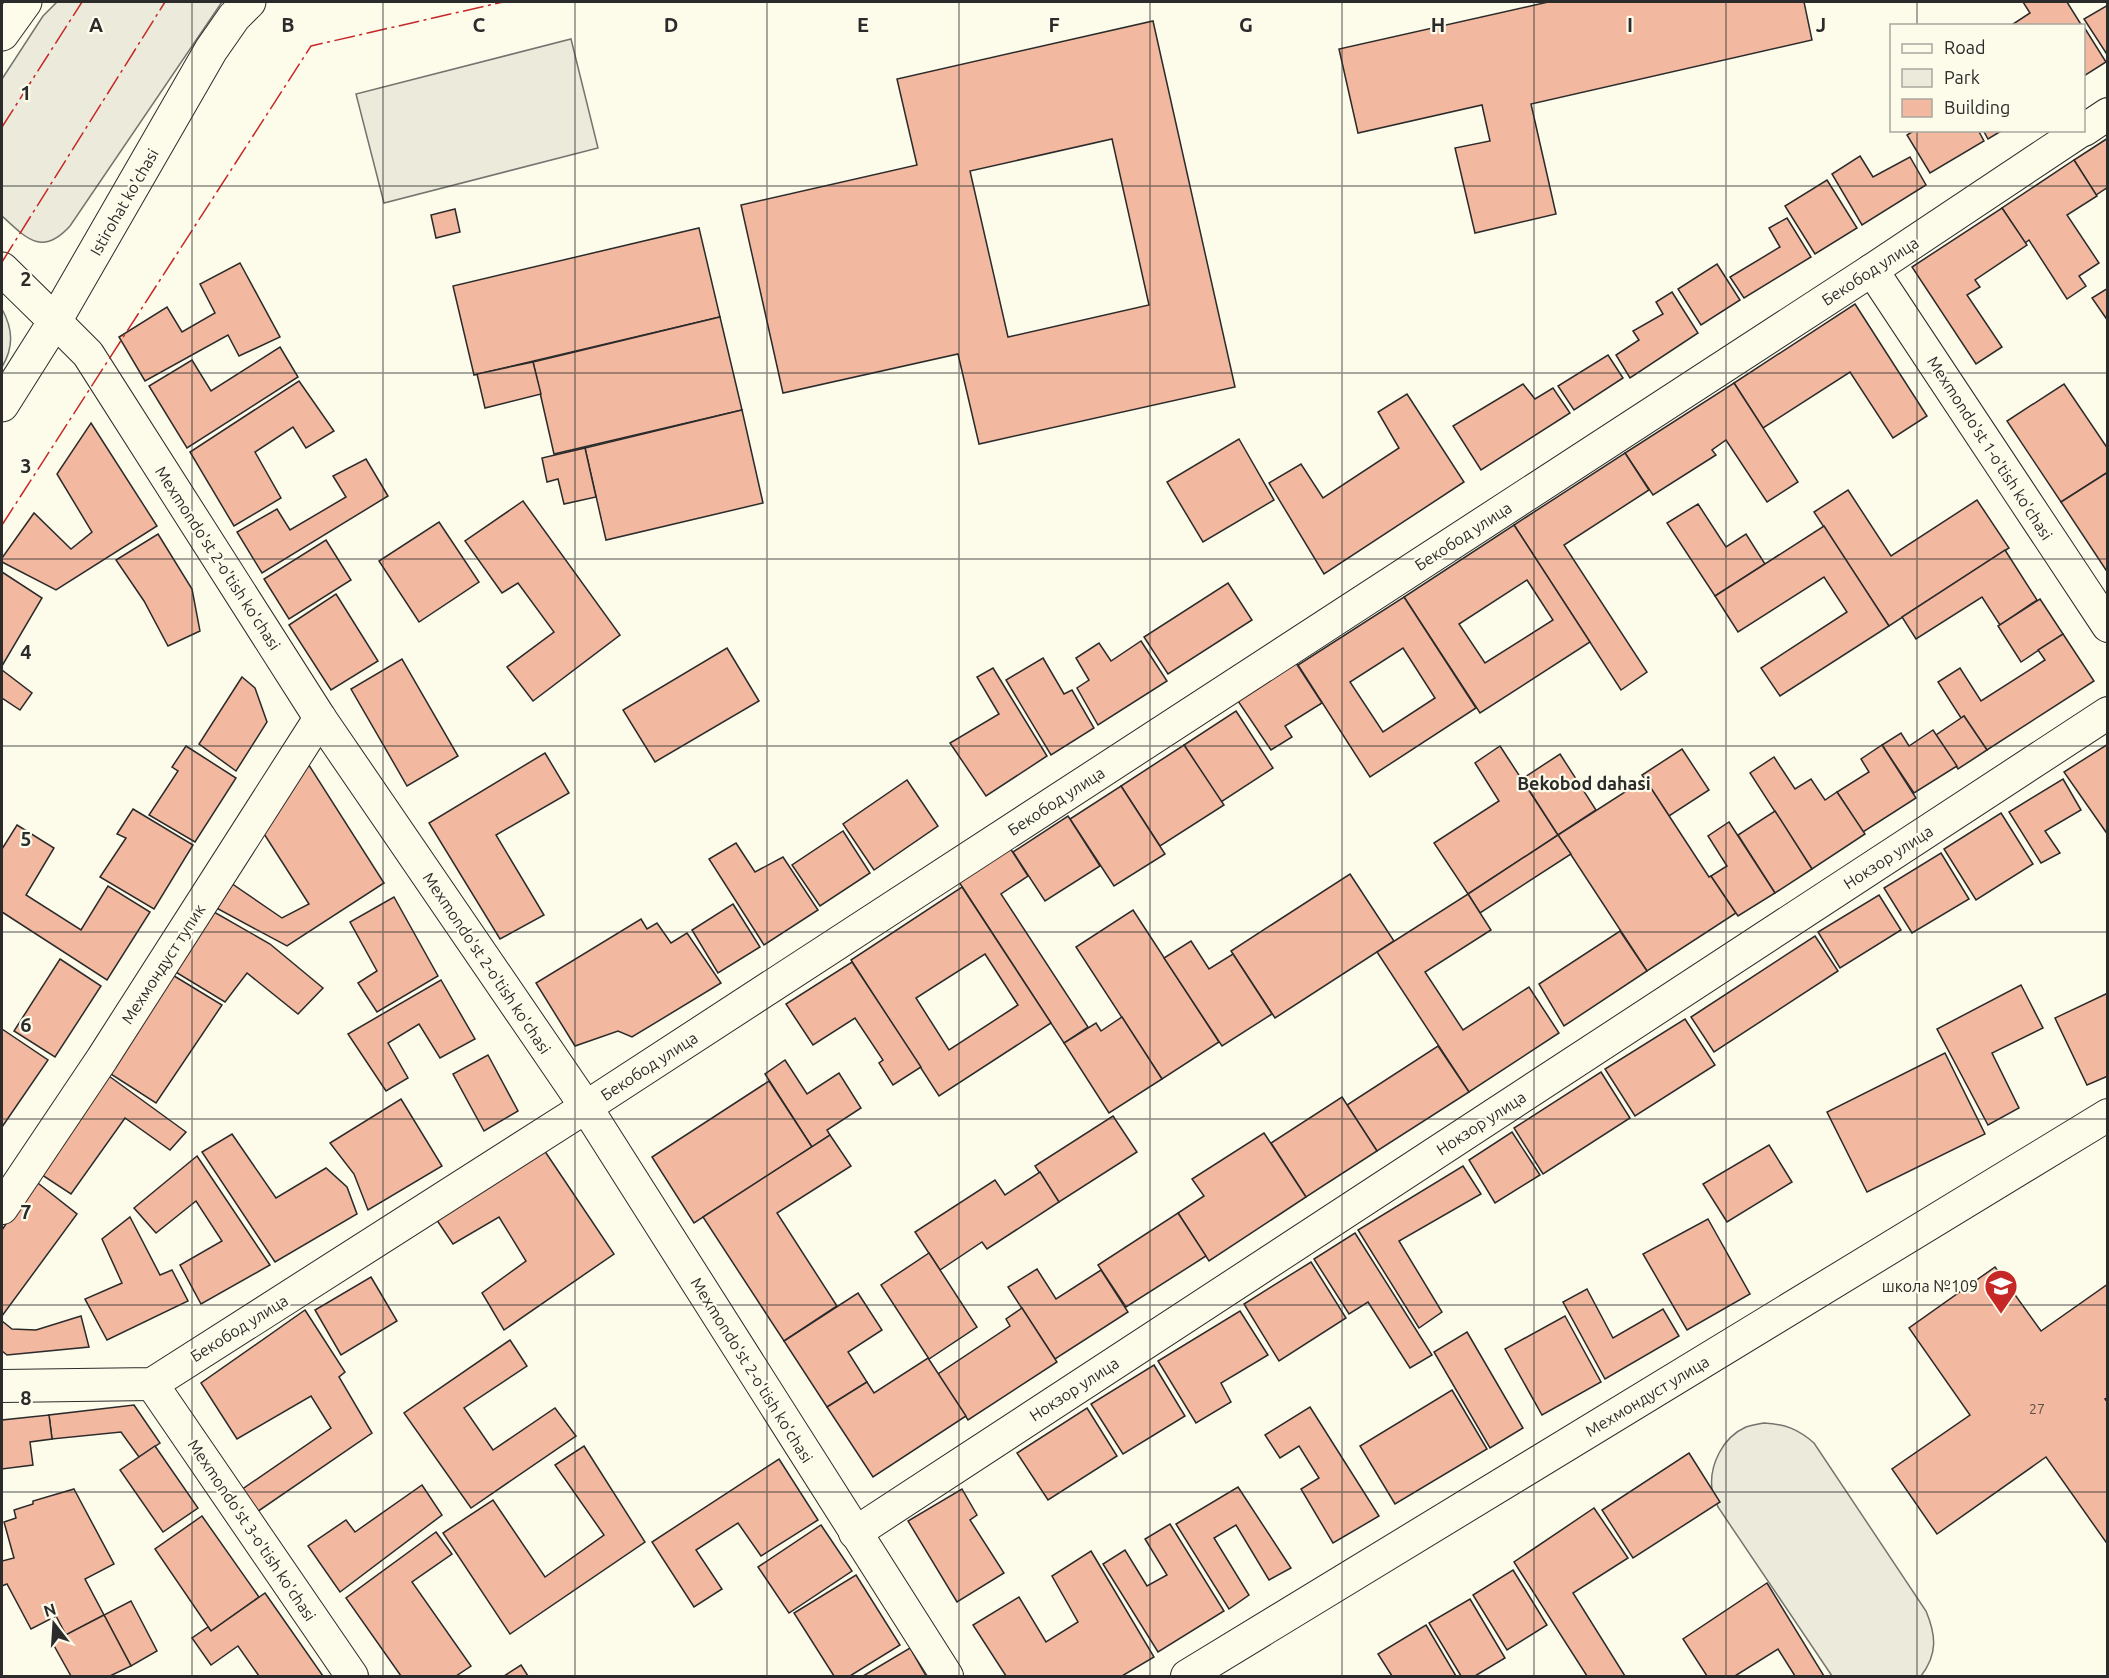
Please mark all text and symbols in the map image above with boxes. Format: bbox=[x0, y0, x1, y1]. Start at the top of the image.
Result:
text: A bbox=[89, 13, 103, 36]
text: B bbox=[281, 13, 295, 36]
text: C bbox=[473, 13, 486, 36]
text: D bbox=[664, 13, 678, 36]
text: E bbox=[857, 13, 869, 36]
text: F bbox=[1048, 13, 1060, 36]
text: G bbox=[1239, 13, 1253, 36]
text: H bbox=[1431, 13, 1445, 36]
text: I bbox=[1627, 13, 1633, 36]
text: J bbox=[1816, 13, 1826, 36]
legend bbox=[1890, 24, 2085, 132]
text: Road bbox=[1944, 37, 1986, 57]
text: Park bbox=[1944, 67, 1980, 87]
text: 1 bbox=[20, 81, 32, 104]
text: Building bbox=[1944, 97, 2010, 117]
street label: Istirohat ko'chasi bbox=[86, 145, 162, 259]
street label: Бекобод улица bbox=[1818, 233, 1922, 309]
text: 2 bbox=[20, 267, 32, 290]
street label: Mexmondo'st 1-o'tish ko'chasi bbox=[1924, 353, 2056, 543]
text: 3 bbox=[20, 454, 32, 477]
street label: Mexmondo'st 2-o'tish ko'chasi bbox=[152, 463, 284, 653]
street label: Бекобод улица bbox=[1411, 498, 1515, 574]
text: 4 bbox=[20, 640, 32, 663]
street label: Бекобод улица bbox=[1004, 763, 1108, 839]
district label: Bekobod dahasi bbox=[1517, 773, 1651, 793]
street label: Нокзор улица bbox=[1840, 822, 1936, 892]
text: 5 bbox=[20, 827, 32, 850]
street label: Mexmondo'st 2-o'tish ko'chasi bbox=[419, 869, 555, 1057]
street label: Мехмондуст тупик bbox=[118, 901, 208, 1027]
text: 6 bbox=[20, 1013, 32, 1036]
street label: Бекобод улица bbox=[597, 1028, 701, 1104]
street label: Нокзор улица bbox=[1433, 1088, 1529, 1158]
text: 7 bbox=[20, 1200, 32, 1223]
school or university icon: школа №109 bbox=[1983, 1268, 2019, 1315]
street label: Mexmondo'st 2-o'tish ko'chasi bbox=[687, 1274, 817, 1466]
place label: школа №109 bbox=[1882, 1277, 1978, 1295]
street label: Бекобод улица bbox=[187, 1291, 291, 1365]
street label: Мехмондуст улица bbox=[1582, 1352, 1712, 1440]
street label: Нокзор улица bbox=[1026, 1354, 1122, 1424]
text: 8 bbox=[20, 1386, 32, 1409]
house number: 27 bbox=[2029, 1401, 2045, 1417]
street label: Mexmondo'st 3-o'tish ko'chasi bbox=[184, 1436, 320, 1624]
north arrow bbox=[24, 1594, 84, 1654]
text: N bbox=[41, 1599, 58, 1620]

